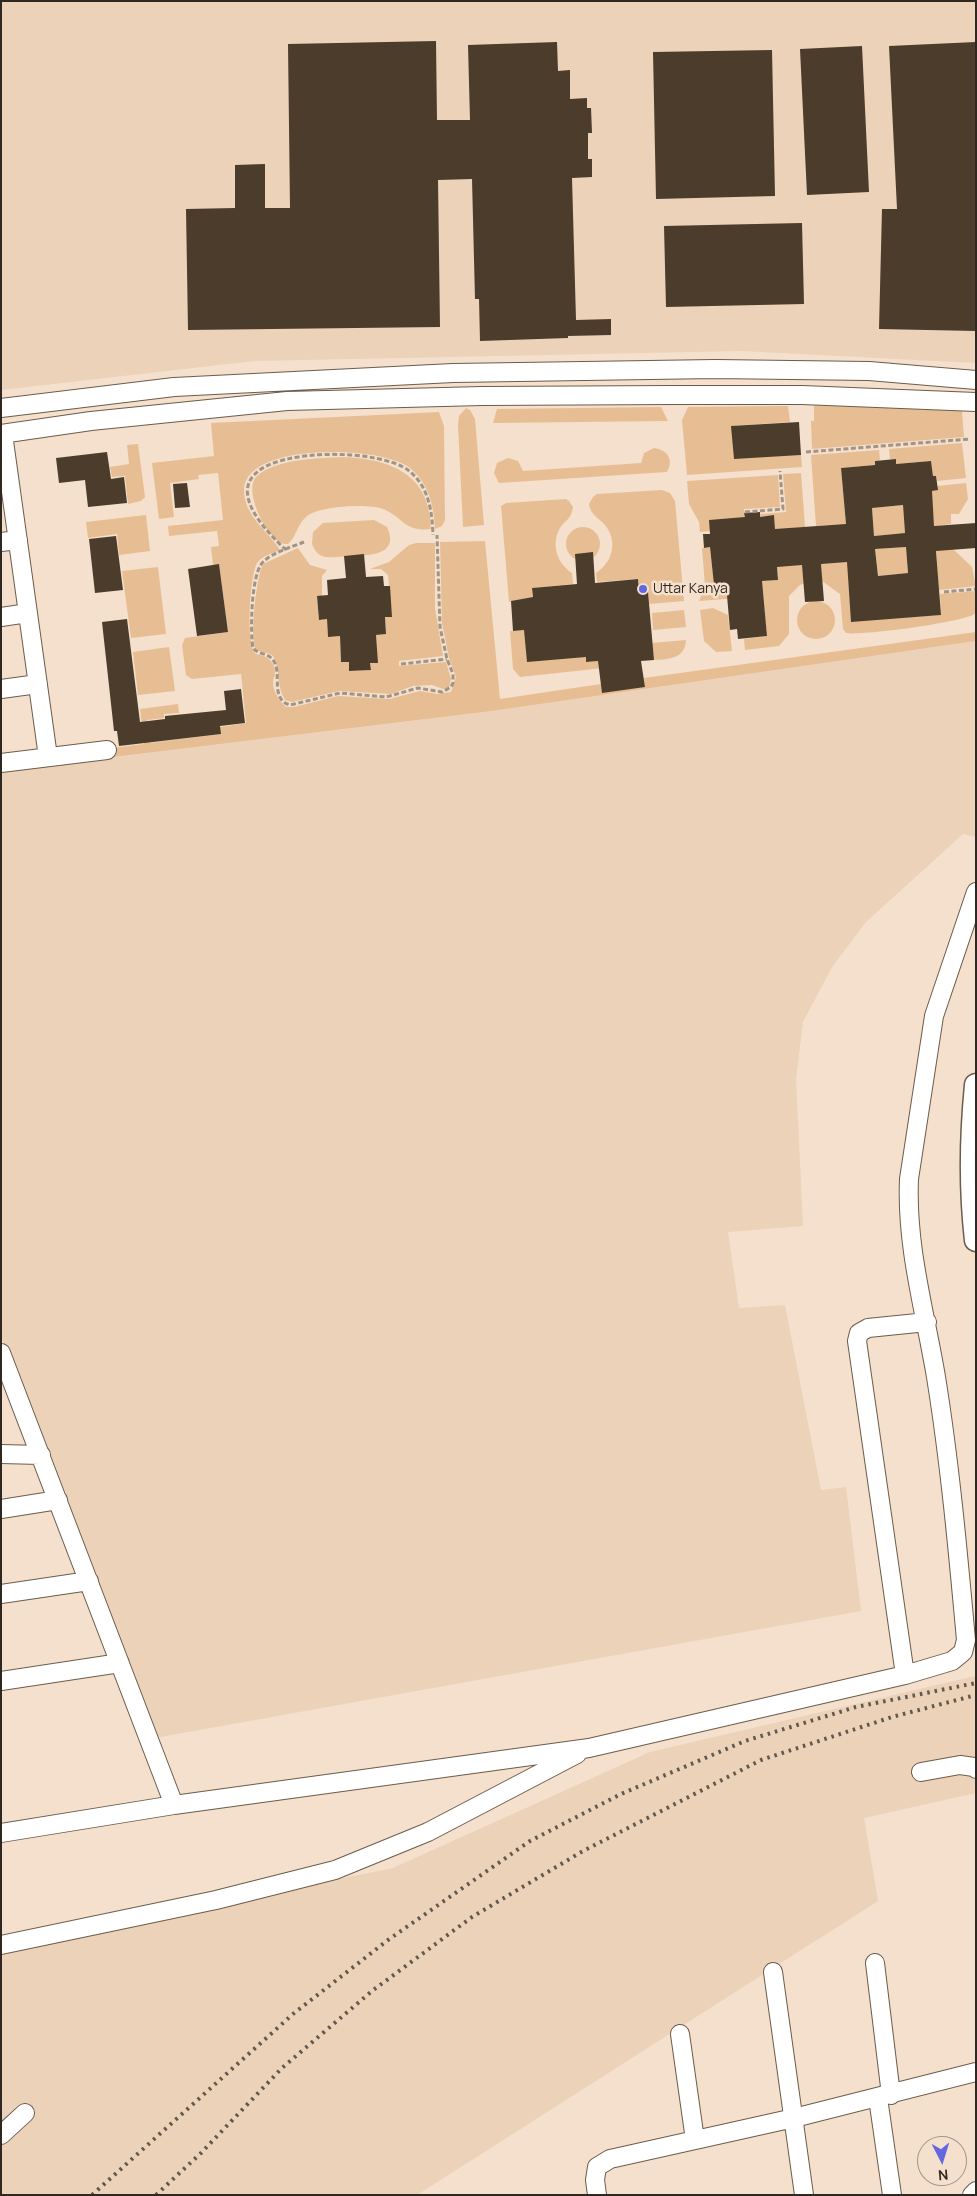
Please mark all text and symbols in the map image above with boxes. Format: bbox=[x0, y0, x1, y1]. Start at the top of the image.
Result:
place label: Uttar Kanya bbox=[653, 581, 728, 597]
marker: Uttar Kanya bbox=[637, 583, 649, 595]
north arrow bbox=[917, 2136, 967, 2186]
text: N bbox=[937, 2166, 949, 2185]

